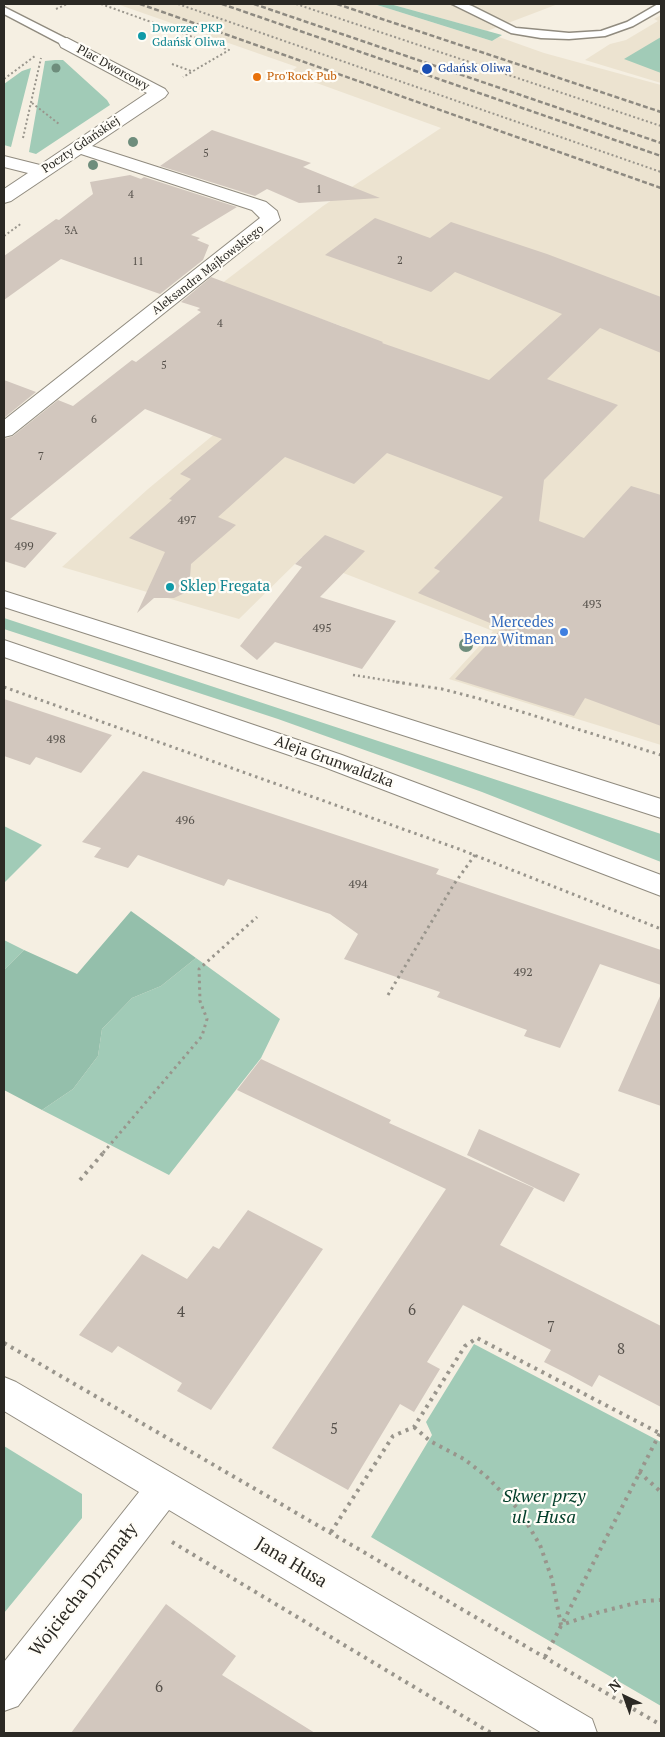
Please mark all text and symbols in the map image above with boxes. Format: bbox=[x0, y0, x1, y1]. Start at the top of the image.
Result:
place label: Dworzec PKP Gdańsk Oliwa bbox=[152, 22, 225, 50]
marker: Dworzec PKP Gdańsk Oliwa bbox=[136, 30, 148, 42]
street label: Plac Dworcowy bbox=[74, 42, 152, 94]
marker: Gdańsk Oliwa bbox=[420, 62, 434, 76]
place label: Gdańsk Oliwa bbox=[438, 62, 511, 76]
place label: Pro'Rock Pub bbox=[267, 70, 337, 84]
marker: Pro'Rock Pub bbox=[251, 71, 263, 83]
street label: Poczty Gdańskiej bbox=[39, 114, 123, 176]
house number: 5 bbox=[203, 147, 209, 161]
house number: 1 bbox=[316, 183, 322, 197]
house number: 4 bbox=[128, 188, 134, 202]
street label: Aleksandra Majkowskiego bbox=[149, 222, 267, 318]
house number: 3A bbox=[64, 224, 78, 238]
house number: 2 bbox=[397, 254, 403, 268]
house number: 11 bbox=[132, 255, 144, 269]
house number: 4 bbox=[217, 317, 223, 331]
house number: 5 bbox=[161, 359, 167, 373]
house number: 6 bbox=[91, 413, 97, 427]
house number: 7 bbox=[38, 450, 44, 464]
house number: 497 bbox=[177, 514, 197, 528]
house number: 499 bbox=[14, 540, 34, 554]
place label: Sklep Fregata bbox=[180, 578, 270, 596]
marker: Sklep Fregata bbox=[164, 581, 176, 593]
house number: 493 bbox=[582, 598, 602, 612]
place label: Mercedes Benz Witman bbox=[464, 614, 554, 649]
house number: 495 bbox=[312, 622, 332, 636]
marker: Mercedes Benz Witman bbox=[558, 626, 570, 638]
street label: Aleja Grunwaldzka bbox=[272, 732, 396, 792]
house number: 498 bbox=[46, 733, 66, 747]
house number: 496 bbox=[175, 814, 195, 828]
house number: 494 bbox=[348, 878, 368, 892]
house number: 492 bbox=[513, 966, 533, 980]
house number: 6 bbox=[408, 1302, 416, 1320]
house number: 4 bbox=[177, 1304, 185, 1322]
house number: 7 bbox=[547, 1319, 555, 1337]
house number: 8 bbox=[617, 1341, 625, 1359]
house number: 5 bbox=[330, 1421, 338, 1439]
park label: Skwer przy ul. Husa bbox=[502, 1486, 586, 1528]
street label: Wojciecha Drzymały bbox=[25, 1519, 143, 1661]
street label: Jana Husa bbox=[251, 1533, 331, 1593]
north arrow bbox=[600, 1672, 650, 1722]
text: N bbox=[604, 1675, 625, 1696]
house number: 6 bbox=[155, 1679, 163, 1697]

